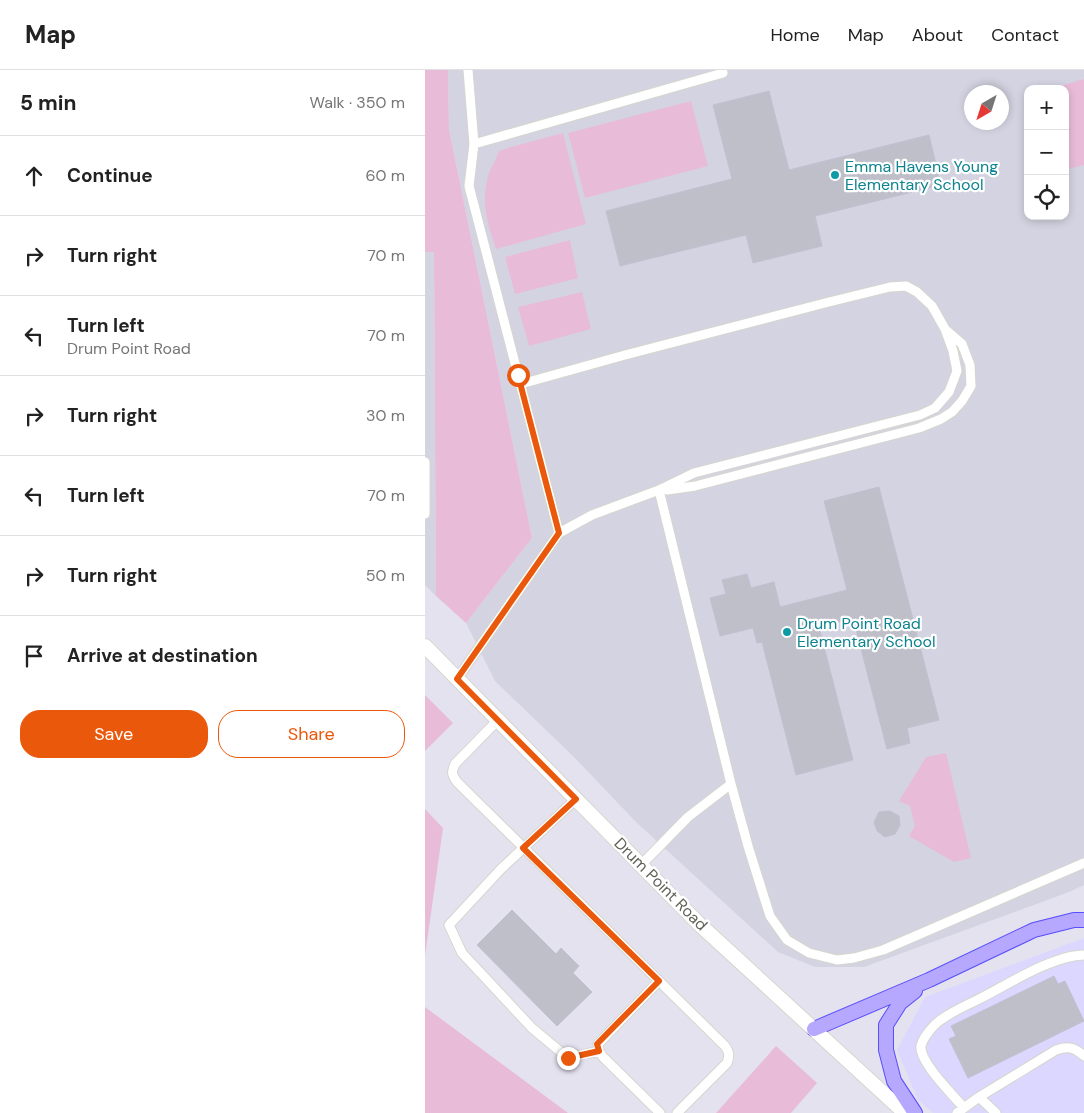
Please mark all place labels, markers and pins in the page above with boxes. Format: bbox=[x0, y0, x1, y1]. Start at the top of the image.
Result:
place label: Emma Havens Young Elementary School bbox=[845, 156, 998, 195]
marker: Emma Havens Young Elementary School bbox=[829, 169, 841, 181]
place label: Drum Point Road Elementary School bbox=[797, 613, 935, 652]
marker: Drum Point Road Elementary School bbox=[781, 626, 793, 638]

